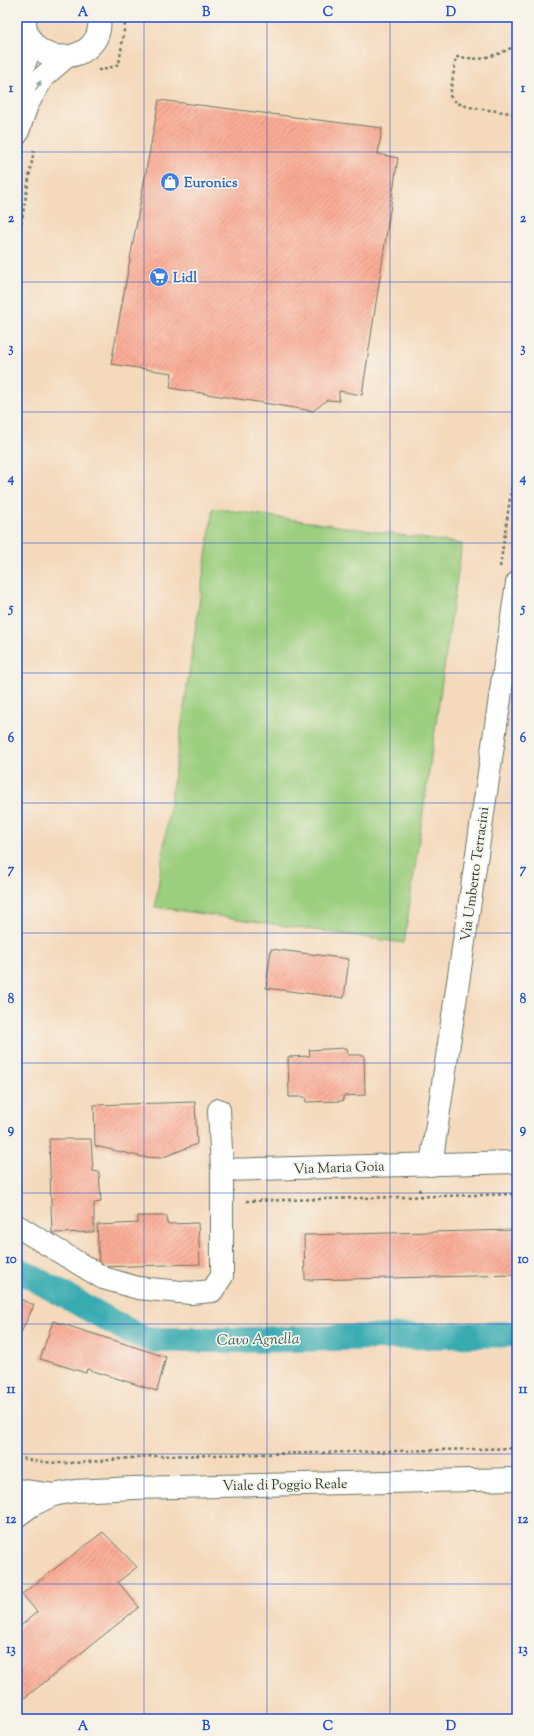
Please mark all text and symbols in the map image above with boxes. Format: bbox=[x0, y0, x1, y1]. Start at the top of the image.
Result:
text: A bbox=[78, 4, 89, 22]
text: B bbox=[202, 4, 211, 22]
text: C bbox=[323, 4, 333, 22]
text: D bbox=[446, 4, 456, 22]
text: 1 bbox=[9, 80, 14, 98]
one-way arrow bbox=[35, 80, 42, 92]
text: 1 bbox=[521, 80, 526, 98]
shop icon: Euronics bbox=[159, 171, 181, 193]
place label: Euronics bbox=[184, 174, 238, 194]
text: 2 bbox=[8, 210, 15, 228]
text: 2 bbox=[520, 210, 527, 228]
supermarket icon: Lidl bbox=[148, 266, 170, 288]
place label: Lidl bbox=[173, 269, 197, 289]
text: 3 bbox=[8, 340, 14, 358]
text: 3 bbox=[520, 340, 526, 358]
text: 4 bbox=[7, 470, 15, 488]
text: 4 bbox=[519, 470, 527, 488]
text: 5 bbox=[8, 600, 14, 618]
text: 5 bbox=[520, 600, 526, 618]
text: 6 bbox=[8, 730, 15, 748]
text: 6 bbox=[520, 730, 527, 748]
street label: Via Umberto Terracini bbox=[457, 806, 495, 943]
text: 7 bbox=[8, 861, 15, 879]
text: 7 bbox=[520, 861, 527, 879]
text: 8 bbox=[8, 991, 15, 1009]
text: 8 bbox=[520, 991, 527, 1009]
text: 9 bbox=[8, 1121, 15, 1139]
text: 9 bbox=[520, 1121, 527, 1139]
street label: Via Maria Goia bbox=[293, 1157, 386, 1181]
text: 10 bbox=[5, 1251, 17, 1269]
text: 10 bbox=[517, 1251, 529, 1269]
water label: Cavo Agnella bbox=[216, 1329, 300, 1352]
text: 11 bbox=[7, 1381, 16, 1399]
text: 11 bbox=[519, 1381, 528, 1399]
street label: Viale di Poggio Reale bbox=[222, 1475, 348, 1497]
text: 12 bbox=[6, 1511, 17, 1529]
text: 12 bbox=[518, 1511, 529, 1529]
text: 13 bbox=[6, 1641, 16, 1659]
text: 13 bbox=[518, 1641, 528, 1659]
text: A bbox=[78, 1718, 89, 1736]
text: B bbox=[202, 1718, 211, 1736]
text: C bbox=[323, 1718, 333, 1736]
text: D bbox=[446, 1718, 456, 1736]

